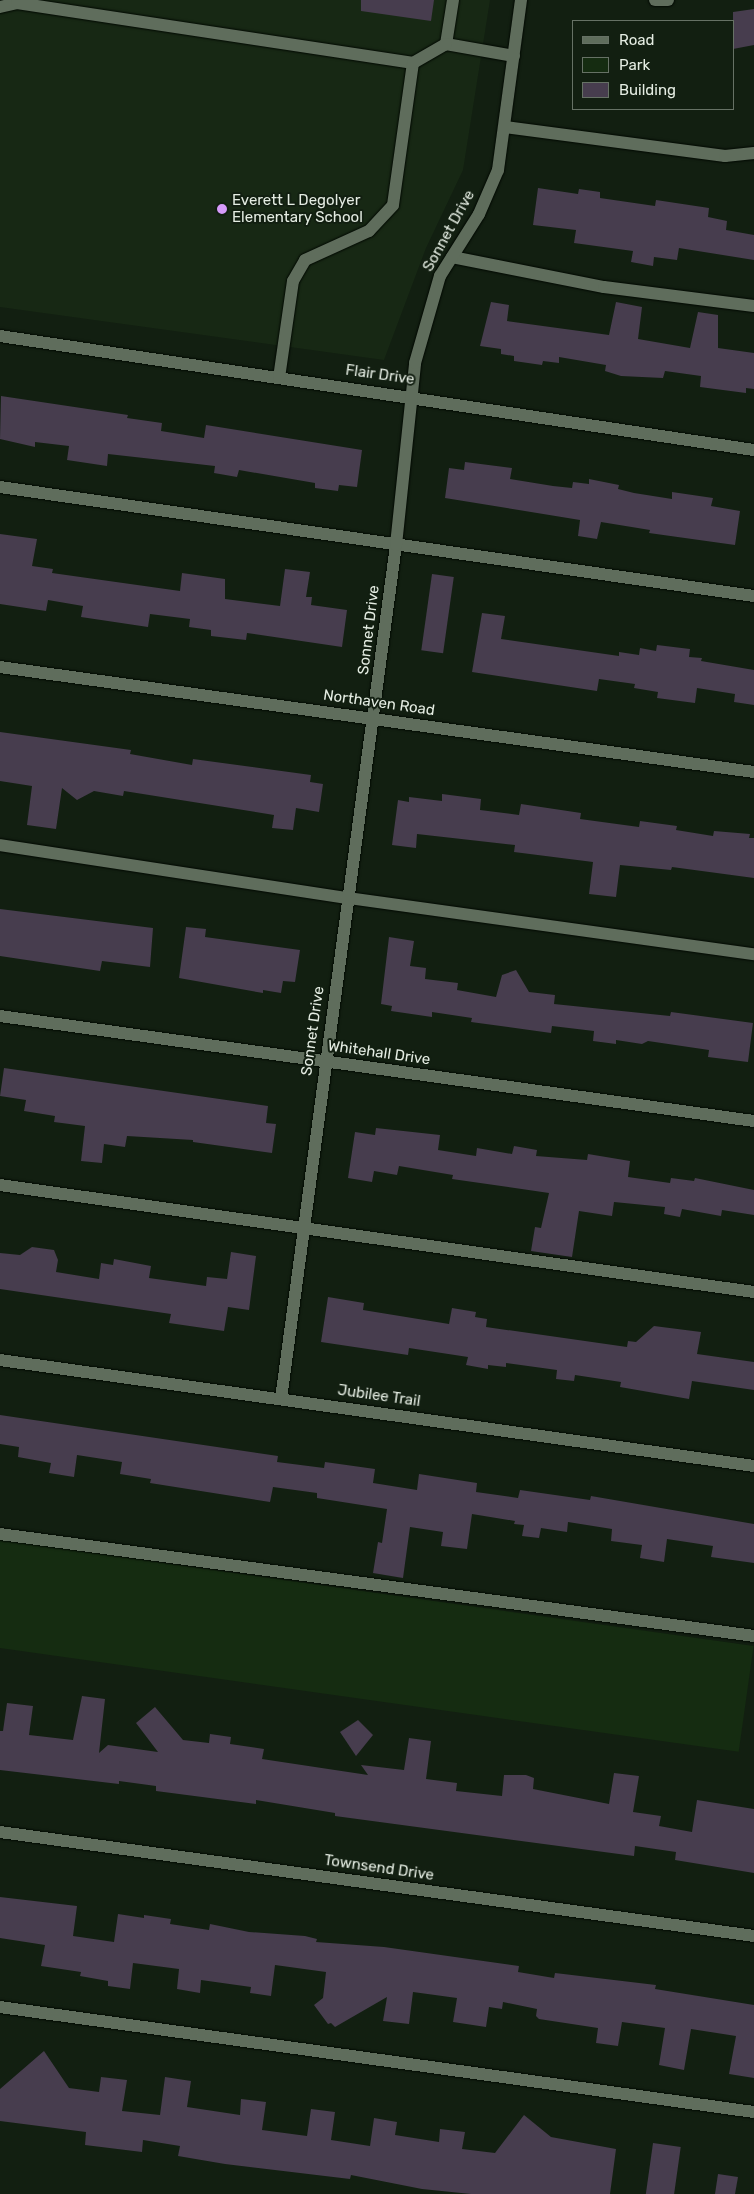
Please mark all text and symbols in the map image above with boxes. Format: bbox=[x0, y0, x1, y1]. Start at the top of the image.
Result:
legend bbox=[572, 20, 734, 110]
text: Road bbox=[619, 31, 655, 49]
text: Park bbox=[619, 56, 650, 74]
text: Building bbox=[619, 81, 676, 99]
street label: Sonnet Drive bbox=[419, 187, 479, 275]
place label: Everett L Degolyer Elementary School bbox=[232, 191, 363, 226]
marker: Everett L Degolyer Elementary School bbox=[216, 203, 228, 215]
street label: Flair Drive bbox=[344, 361, 416, 389]
street label: Sonnet Drive bbox=[355, 584, 383, 676]
street label: Northaven Road bbox=[322, 686, 436, 720]
street label: Sonnet Drive bbox=[298, 985, 328, 1077]
street label: Whitehall Drive bbox=[326, 1037, 432, 1069]
street label: Jubilee Trail bbox=[336, 1381, 422, 1411]
street label: Townsend Drive bbox=[323, 1851, 435, 1885]

